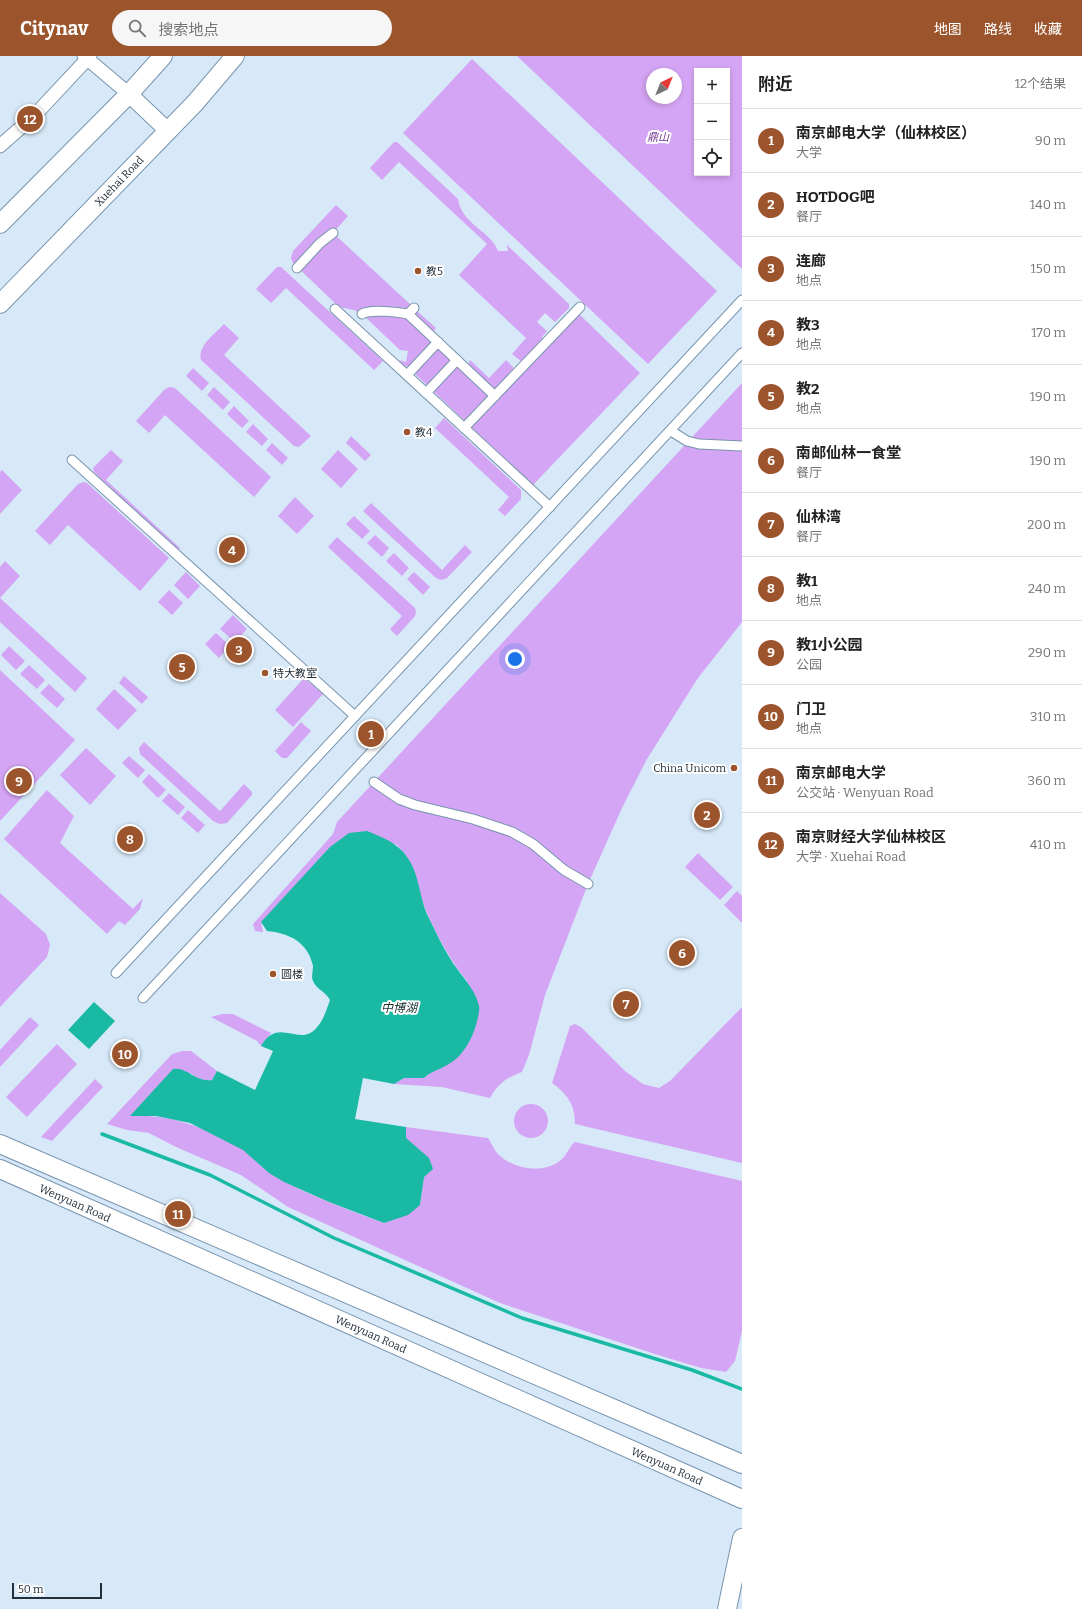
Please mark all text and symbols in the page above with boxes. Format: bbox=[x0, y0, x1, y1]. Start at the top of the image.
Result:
search box bbox=[112, 10, 392, 46]
text: Citynav bbox=[20, 17, 88, 40]
icon: search bbox=[126, 17, 148, 39]
text: 搜索地点 bbox=[158, 21, 218, 39]
text: 地图 bbox=[934, 21, 962, 38]
text: 路线 bbox=[984, 21, 1012, 38]
text: 收藏 bbox=[1034, 21, 1062, 38]
north arrow bbox=[646, 68, 682, 104]
map controls bbox=[694, 68, 730, 176]
button: + bbox=[694, 68, 730, 104]
text: 附近 bbox=[758, 74, 792, 95]
text: 12个结果 bbox=[1015, 76, 1066, 91]
pin: 12 bbox=[17, 104, 43, 134]
button: − bbox=[694, 104, 730, 140]
text: 南京邮电大学（仙林校区） bbox=[796, 124, 976, 142]
park label: 鼎山 bbox=[647, 131, 670, 144]
text: 1 bbox=[768, 133, 774, 148]
text: 90 m bbox=[1035, 133, 1066, 148]
button: locate bbox=[694, 140, 730, 176]
text: 大学 bbox=[796, 145, 822, 160]
street label: Xuehai Road bbox=[92, 153, 147, 209]
text: HOTDOG吧 bbox=[796, 188, 875, 206]
text: 2 bbox=[767, 197, 775, 212]
text: 140 m bbox=[1030, 197, 1066, 212]
text: 餐厅 bbox=[796, 209, 822, 224]
text: 连廊 bbox=[796, 252, 826, 270]
text: 3 bbox=[767, 261, 775, 276]
text: 150 m bbox=[1030, 261, 1066, 276]
place label: 教5 bbox=[426, 265, 443, 278]
marker: 教5 bbox=[413, 266, 423, 276]
text: 地点 bbox=[796, 273, 822, 288]
text: 教3 bbox=[796, 316, 820, 334]
text: 4 bbox=[767, 325, 775, 340]
text: 170 m bbox=[1031, 325, 1066, 340]
text: 地点 bbox=[796, 337, 822, 352]
text: 教2 bbox=[796, 380, 819, 398]
text: 5 bbox=[767, 389, 775, 404]
text: 190 m bbox=[1030, 389, 1066, 404]
text: 地点 bbox=[796, 401, 822, 416]
place label: 教4 bbox=[415, 426, 433, 439]
marker: 教4 bbox=[402, 427, 412, 437]
text: 南邮仙林一食堂 bbox=[796, 444, 901, 462]
text: 6 bbox=[767, 453, 775, 468]
text: 190 m bbox=[1030, 453, 1066, 468]
text: 餐厅 bbox=[796, 465, 822, 480]
text: 仙林湾 bbox=[796, 508, 841, 526]
text: 7 bbox=[768, 517, 775, 532]
text: 200 m bbox=[1027, 517, 1066, 532]
text: 餐厅 bbox=[796, 529, 822, 544]
pin: 4 bbox=[219, 535, 245, 565]
text: 教1 bbox=[796, 572, 817, 590]
text: 8 bbox=[767, 581, 775, 596]
text: 240 m bbox=[1028, 581, 1066, 596]
text: 地点 bbox=[796, 593, 822, 608]
pin: 3 bbox=[226, 635, 252, 665]
text: 教1小公园 bbox=[796, 636, 862, 654]
text: 9 bbox=[767, 645, 775, 660]
text: 290 m bbox=[1028, 645, 1066, 660]
your location bbox=[505, 649, 525, 669]
pin: 5 bbox=[169, 652, 195, 682]
text: 公园 bbox=[796, 657, 822, 672]
place label: 特大教室 bbox=[273, 667, 317, 680]
marker: 特大教室 bbox=[260, 668, 270, 678]
text: 门卫 bbox=[796, 700, 826, 718]
text: 10 bbox=[764, 709, 778, 724]
text: 310 m bbox=[1030, 709, 1066, 724]
pin: 1 bbox=[358, 719, 384, 749]
text: 地点 bbox=[796, 721, 822, 736]
place label: China Unicom bbox=[653, 762, 726, 775]
marker: China Unicom bbox=[729, 763, 739, 773]
text: 南京邮电大学 bbox=[796, 764, 886, 782]
pin: 9 bbox=[6, 766, 32, 796]
text: 11 bbox=[765, 773, 777, 788]
text: 360 m bbox=[1028, 773, 1066, 788]
text: 公交站 · Wenyuan Road bbox=[796, 785, 934, 800]
pin: 2 bbox=[694, 800, 720, 830]
pin: 8 bbox=[117, 824, 143, 854]
text: 南京财经大学仙林校区 bbox=[796, 828, 946, 846]
text: 12 bbox=[765, 837, 777, 852]
text: 410 m bbox=[1030, 837, 1066, 852]
text: 大学 · Xuehai Road bbox=[796, 849, 906, 864]
pin: 6 bbox=[669, 938, 695, 968]
place label: 圆楼 bbox=[281, 968, 303, 981]
marker: 圆楼 bbox=[268, 969, 278, 979]
pin: 7 bbox=[613, 989, 639, 1019]
water label: 中博湖 bbox=[381, 1001, 419, 1015]
pin: 10 bbox=[112, 1039, 138, 1069]
street label: Wenyuan Road bbox=[37, 1182, 113, 1225]
pin: 11 bbox=[165, 1199, 191, 1229]
street label: Wenyuan Road bbox=[333, 1313, 409, 1356]
street label: Wenyuan Road bbox=[629, 1445, 705, 1488]
scale bar bbox=[12, 1581, 102, 1600]
text: 50 m bbox=[18, 1583, 44, 1596]

